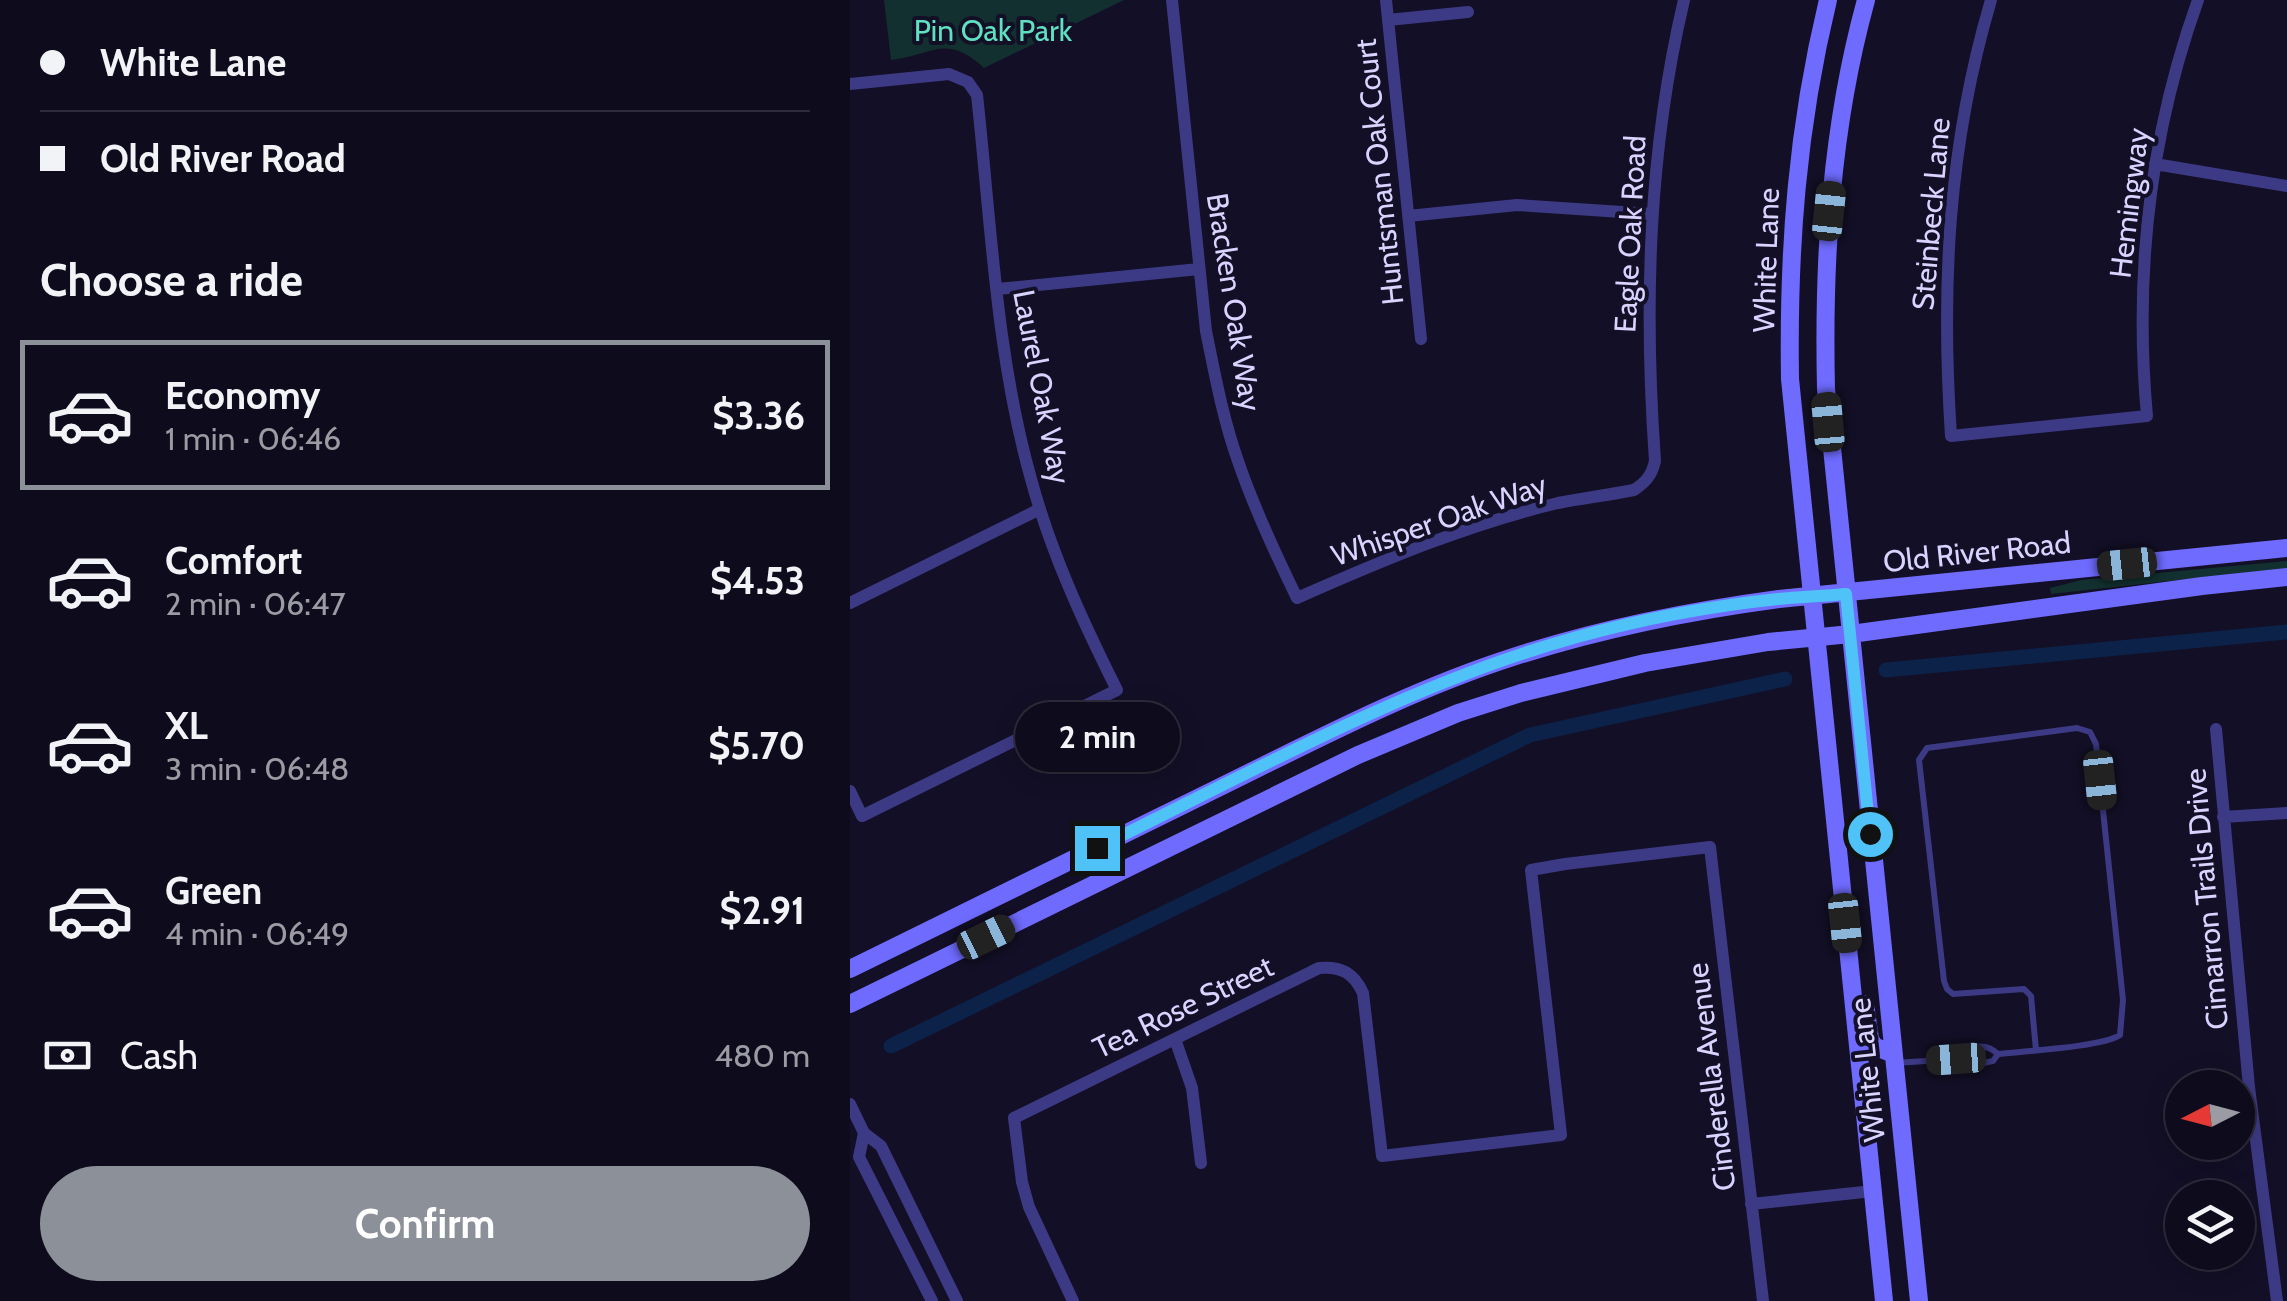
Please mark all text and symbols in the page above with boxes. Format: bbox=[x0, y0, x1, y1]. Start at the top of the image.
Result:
park label: Pin Oak Park bbox=[914, 12, 1073, 49]
street label: Huntsman Oak Court bbox=[1347, 37, 1411, 307]
text: White Lane bbox=[100, 39, 286, 86]
street label: Steinbeck Lane bbox=[1904, 116, 1958, 312]
street label: Hemingway bbox=[2101, 126, 2157, 280]
street label: Eagle Oak Road bbox=[1606, 134, 1654, 334]
text: Old River Road bbox=[100, 135, 346, 182]
car bbox=[1811, 180, 1847, 242]
street label: White Lane bbox=[1745, 187, 1787, 333]
street label: Bracken Oak Way bbox=[1199, 190, 1269, 414]
text: Choose a ride bbox=[40, 253, 303, 307]
street label: Laurel Oak Way bbox=[1005, 287, 1079, 487]
icon: car bbox=[45, 370, 135, 460]
text: Economy bbox=[165, 372, 320, 419]
car bbox=[1810, 391, 1846, 453]
text: $3.36 bbox=[712, 392, 805, 439]
text: 1 min · 06:46 bbox=[165, 419, 341, 458]
street label: Whisper Oak Way bbox=[1326, 466, 1552, 574]
street label: Old River Road bbox=[1881, 524, 2073, 580]
icon: car bbox=[45, 535, 135, 625]
text: Comfort bbox=[165, 537, 302, 584]
car bbox=[2096, 546, 2158, 582]
text: $4.53 bbox=[710, 557, 805, 604]
text: 2 min · 06:47 bbox=[165, 584, 345, 623]
icon: car bbox=[45, 700, 135, 790]
text: XL bbox=[165, 702, 208, 749]
callout: 2 min bbox=[1014, 703, 1180, 773]
text: 2 min bbox=[1059, 717, 1136, 756]
text: $5.70 bbox=[708, 722, 805, 769]
text: 3 min · 06:48 bbox=[165, 749, 349, 788]
car bbox=[2082, 749, 2118, 811]
street label: Cimarron Trails Drive bbox=[2176, 767, 2236, 1031]
route start bbox=[1848, 812, 1893, 857]
route end bbox=[1075, 826, 1120, 871]
icon: car bbox=[45, 865, 135, 955]
text: Green bbox=[165, 867, 262, 914]
text: $2.91 bbox=[720, 887, 805, 934]
car bbox=[1827, 892, 1863, 954]
car bbox=[952, 910, 1020, 964]
text: 4 min · 06:49 bbox=[165, 914, 349, 953]
street label: Tea Rose Street bbox=[1087, 947, 1279, 1067]
street label: Cinderella Avenue bbox=[1679, 961, 1743, 1193]
street label: White Lane bbox=[1841, 996, 1893, 1144]
icon: cash bbox=[40, 1028, 95, 1083]
text: Cash bbox=[120, 1032, 198, 1079]
text: 480 m bbox=[715, 1036, 810, 1075]
car bbox=[1925, 1042, 1987, 1076]
north arrow bbox=[2165, 1070, 2255, 1160]
map controls bbox=[2165, 1070, 2255, 1270]
button: Confirm bbox=[40, 1166, 810, 1281]
button: layers bbox=[2165, 1180, 2255, 1270]

